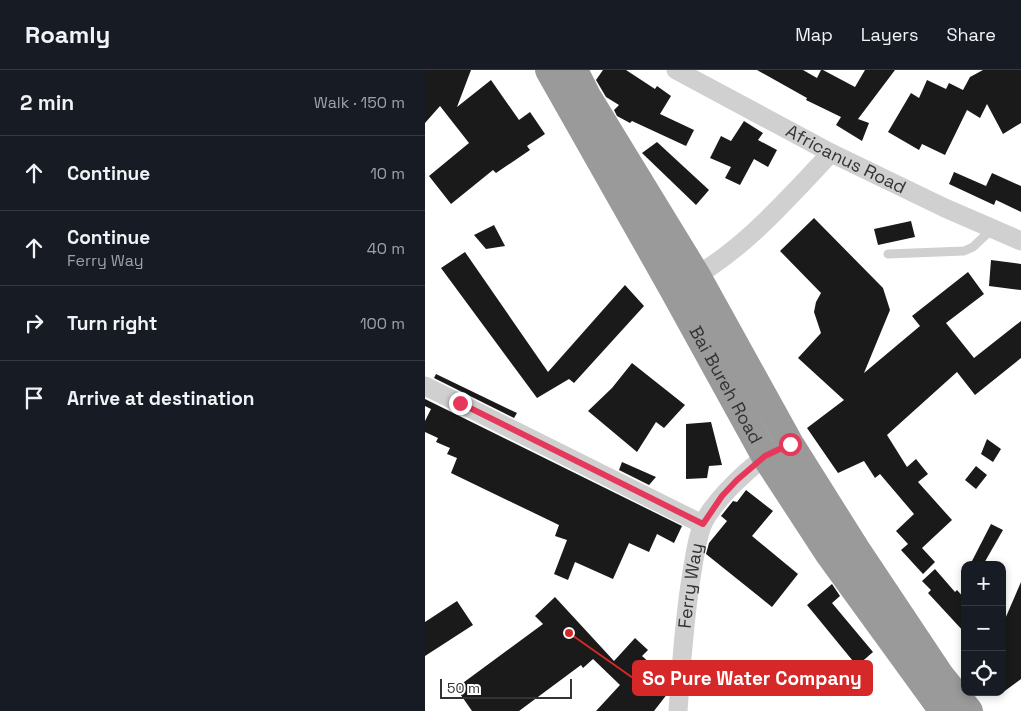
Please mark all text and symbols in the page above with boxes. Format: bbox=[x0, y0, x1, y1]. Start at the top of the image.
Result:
text: Roamly bbox=[25, 19, 110, 50]
text: Map bbox=[795, 23, 833, 46]
text: Layers bbox=[861, 23, 918, 46]
text: Share bbox=[946, 23, 996, 46]
text: 2 min bbox=[20, 89, 74, 116]
text: Walk · 150 m bbox=[314, 92, 405, 113]
street label: Africanus Road bbox=[782, 119, 910, 199]
icon: ahead bbox=[20, 159, 48, 187]
text: Continue bbox=[67, 161, 150, 186]
text: 10 m bbox=[370, 163, 405, 184]
text: Continue bbox=[67, 225, 150, 250]
icon: ahead bbox=[20, 234, 48, 262]
text: 40 m bbox=[367, 238, 405, 259]
text: Ferry Way bbox=[67, 250, 144, 271]
icon: right bbox=[20, 309, 48, 337]
text: Turn right bbox=[67, 311, 157, 336]
text: 100 m bbox=[360, 313, 405, 334]
street label: Bai Bureh Road bbox=[684, 321, 768, 448]
icon: arrive bbox=[20, 384, 48, 412]
text: Arrive at destination bbox=[67, 386, 255, 411]
route end bbox=[449, 392, 472, 415]
route start bbox=[779, 433, 802, 456]
street label: Ferry Way bbox=[673, 541, 708, 629]
map controls bbox=[961, 561, 1006, 696]
button: + bbox=[961, 561, 1006, 606]
button: − bbox=[961, 606, 1006, 651]
button: locate bbox=[961, 651, 1006, 696]
callout: So Pure Water Company bbox=[633, 661, 872, 695]
text: So Pure Water Company bbox=[642, 666, 862, 691]
scale bar bbox=[440, 676, 573, 699]
text: 50 m bbox=[447, 679, 480, 697]

